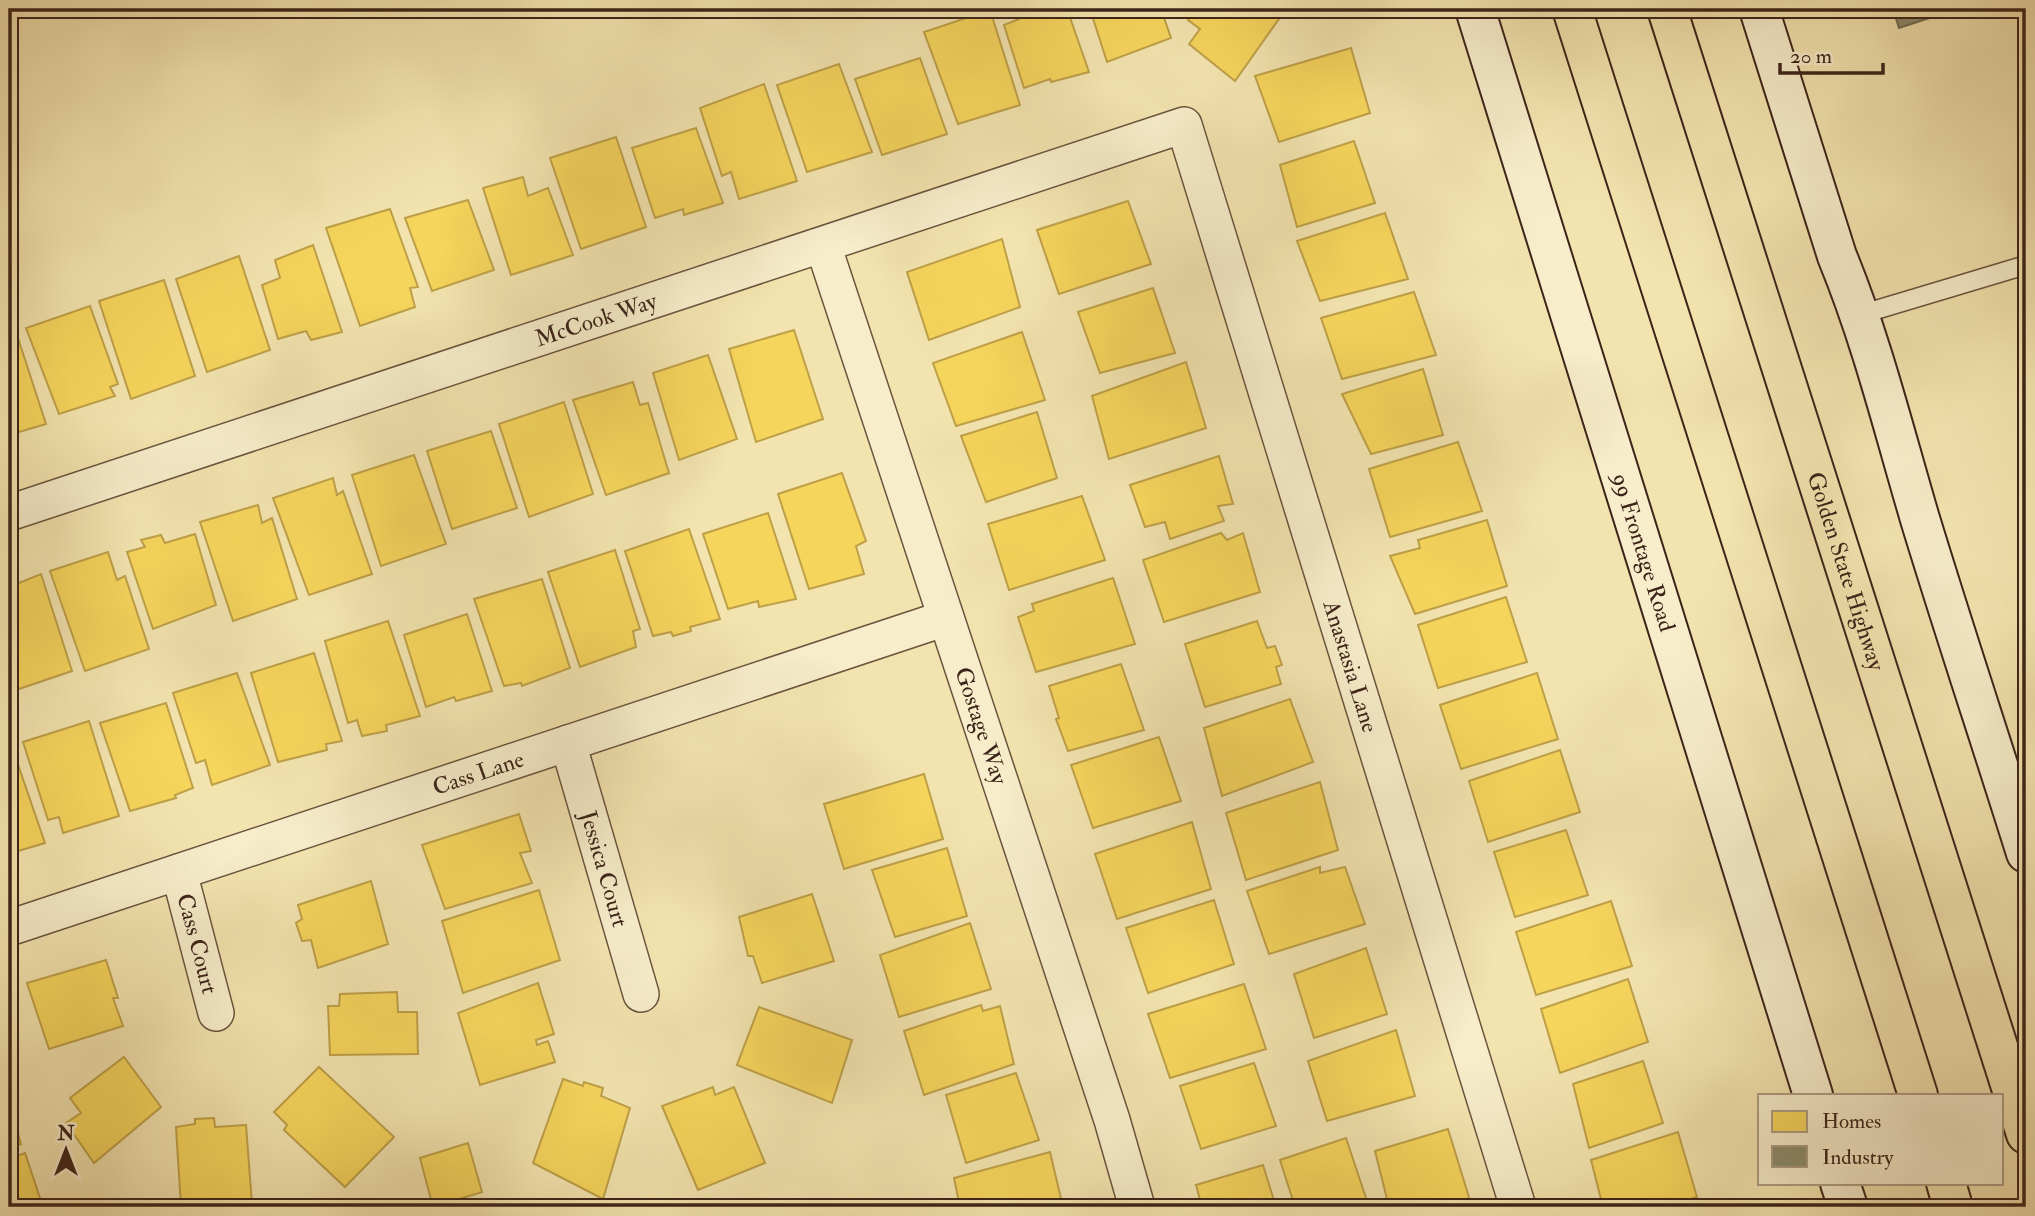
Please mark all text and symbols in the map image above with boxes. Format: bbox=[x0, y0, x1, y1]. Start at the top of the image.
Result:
scale bar bbox=[1780, 32, 1883, 76]
text: 20 m bbox=[1790, 43, 1832, 70]
street label: McCook Way bbox=[531, 285, 661, 353]
street label: 99 Frontage Road bbox=[1605, 468, 1682, 635]
street label: Golden State Highway bbox=[1801, 468, 1892, 675]
street label: Anastasia Lane bbox=[1317, 596, 1385, 736]
street label: Gostage Way bbox=[949, 663, 1015, 789]
street label: Cass Lane bbox=[429, 744, 528, 801]
street label: Jessica Court bbox=[574, 806, 635, 930]
street label: Cass Court bbox=[171, 890, 225, 997]
legend bbox=[1758, 1094, 2004, 1184]
text: Homes bbox=[1822, 1108, 1881, 1135]
north arrow bbox=[32, 1114, 102, 1184]
text: N bbox=[56, 1122, 75, 1146]
text: Industry bbox=[1822, 1144, 1894, 1171]

